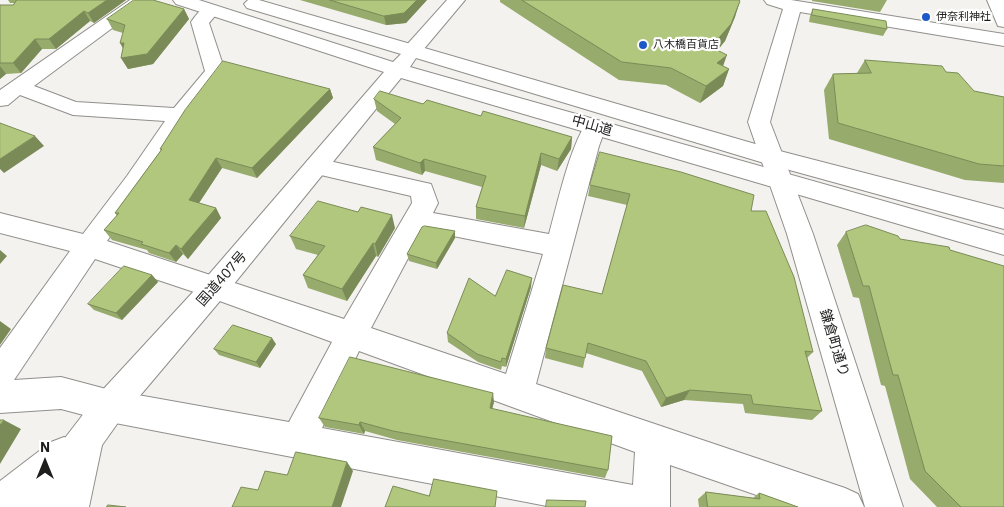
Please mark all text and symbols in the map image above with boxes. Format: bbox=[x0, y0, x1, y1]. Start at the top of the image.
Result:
place label: 伊奈利神社 bbox=[936, 10, 991, 24]
marker: 伊奈利神社 bbox=[920, 11, 932, 23]
place label: 八木橋百貨店 bbox=[653, 38, 719, 52]
marker: 八木橋百貨店 bbox=[637, 39, 649, 51]
street label: 中山道 bbox=[569, 112, 615, 140]
street label: 国道407号 bbox=[194, 248, 250, 310]
street label: 鎌倉町通り bbox=[816, 307, 852, 379]
north arrow bbox=[20, 437, 70, 487]
text: N bbox=[40, 438, 50, 456]

